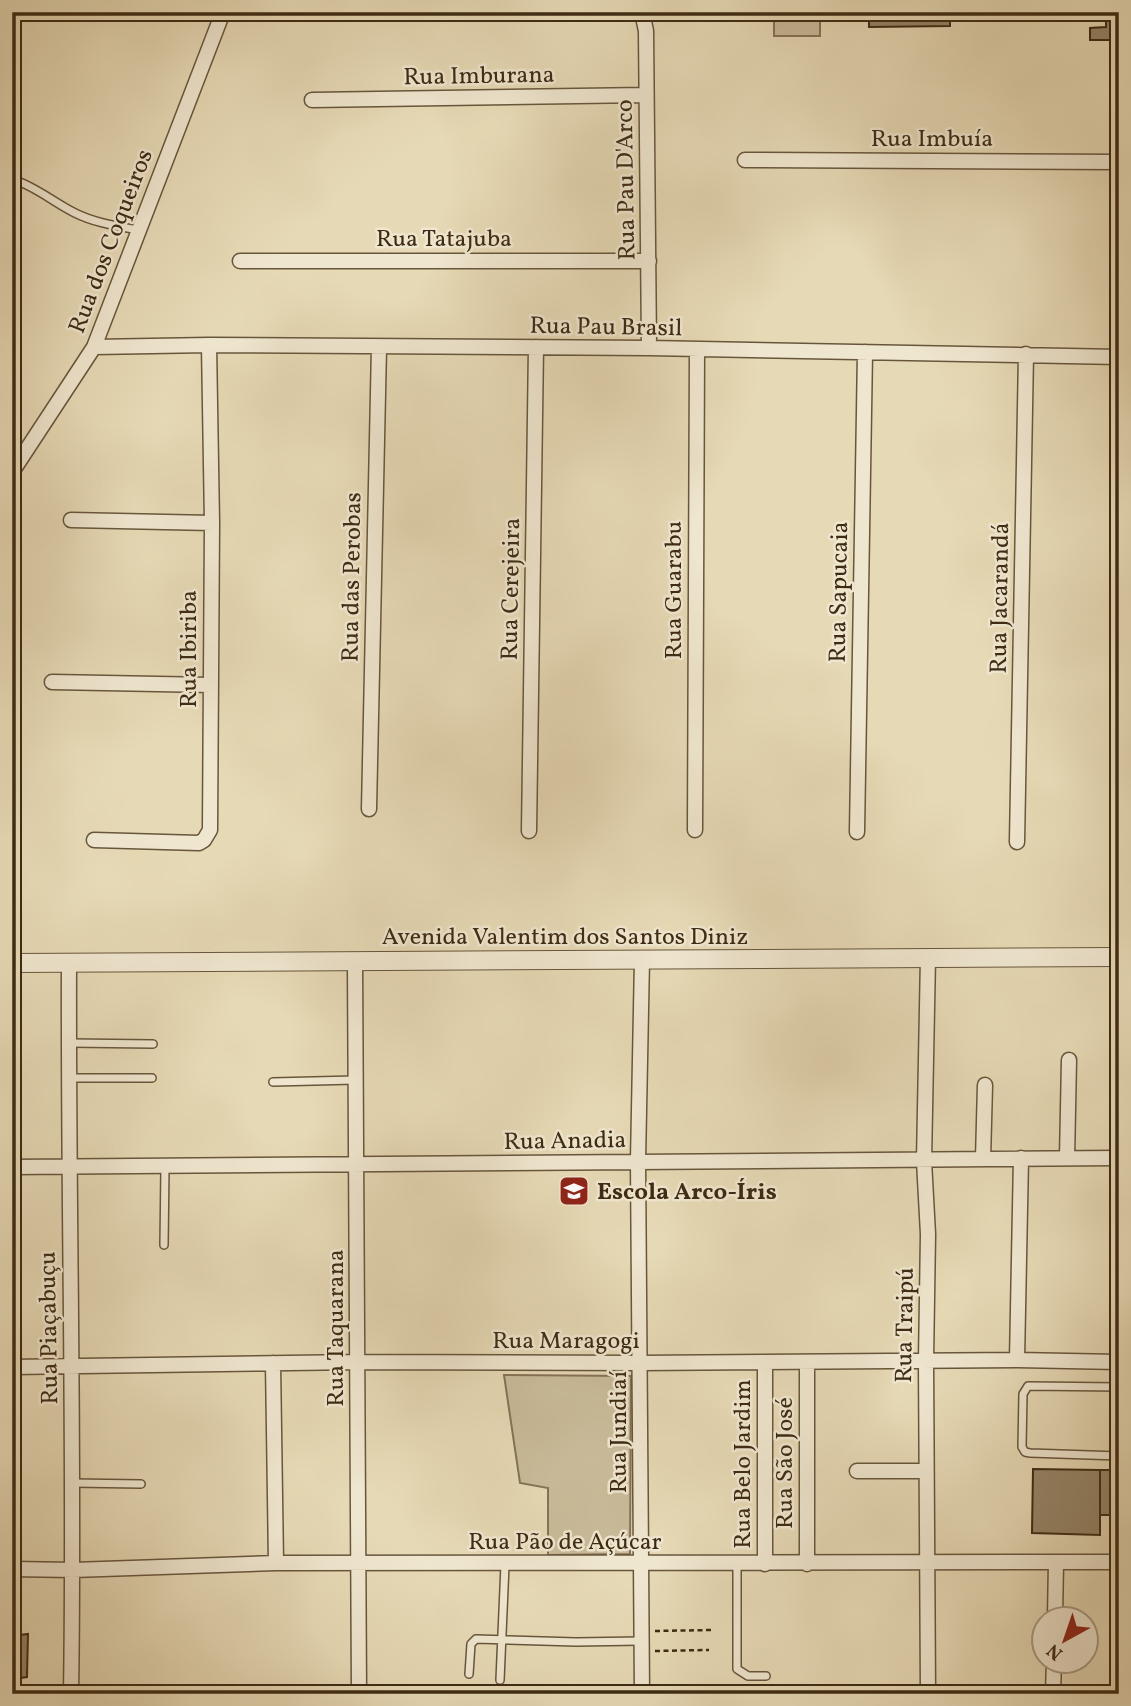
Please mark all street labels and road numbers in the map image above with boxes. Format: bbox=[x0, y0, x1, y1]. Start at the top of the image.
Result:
street label: Rua Imburana bbox=[403, 59, 555, 95]
street label: Rua Pau D'Arco bbox=[609, 99, 645, 261]
street label: Rua Imbuía bbox=[871, 123, 993, 157]
street label: Rua dos Coqueiros bbox=[61, 145, 163, 339]
street label: Rua Tatajuba bbox=[376, 223, 512, 257]
street label: Rua Pau Brasil bbox=[529, 310, 683, 346]
street label: Rua das Perobas bbox=[335, 492, 371, 662]
street label: Rua Cerejeira bbox=[494, 517, 530, 661]
street label: Rua Guarabu bbox=[658, 521, 692, 659]
street label: Rua Sapucaia bbox=[822, 521, 858, 663]
street label: Rua Jacarandá bbox=[983, 522, 1019, 674]
street label: Rua Ibiriba bbox=[173, 590, 207, 708]
street label: Avenida Valentim dos Santos Diniz bbox=[382, 921, 748, 955]
street label: Rua Anadia bbox=[503, 1124, 627, 1160]
street label: Rua Taquarana bbox=[320, 1249, 354, 1407]
street label: Rua Piaçabuçu bbox=[32, 1251, 68, 1405]
street label: Rua Traipú bbox=[888, 1267, 924, 1383]
street label: Rua Maragogi bbox=[492, 1325, 640, 1359]
street label: Rua Jundiaí bbox=[603, 1371, 637, 1493]
street label: Rua Belo Jardim bbox=[727, 1379, 761, 1549]
street label: Rua São José bbox=[769, 1397, 803, 1529]
street label: Rua Pão de Açúcar bbox=[468, 1526, 662, 1560]

